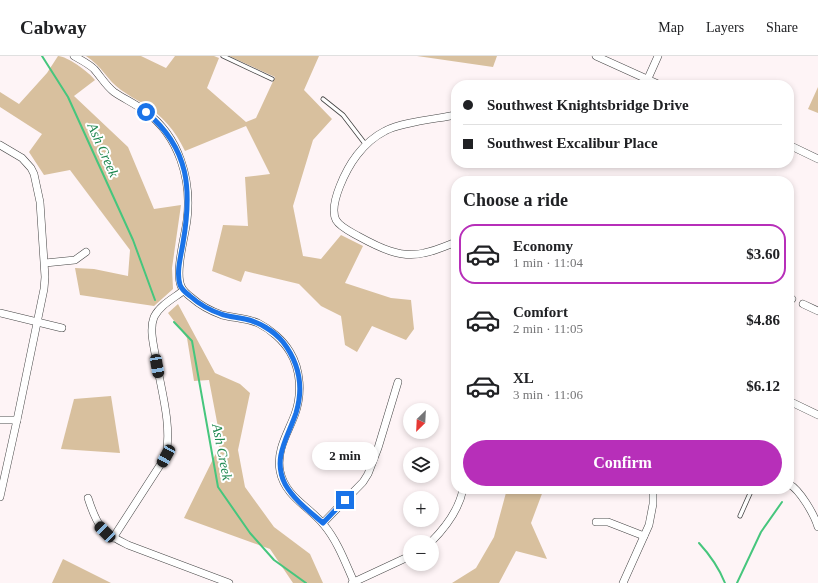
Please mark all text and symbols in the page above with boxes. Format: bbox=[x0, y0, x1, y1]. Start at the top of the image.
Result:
text: Cabway bbox=[20, 17, 87, 38]
text: Map bbox=[658, 20, 684, 35]
text: Layers bbox=[706, 20, 744, 35]
text: Share bbox=[766, 20, 798, 35]
text: Southwest Knightsbridge Drive bbox=[487, 97, 689, 113]
route start bbox=[137, 103, 155, 121]
water label: Ash Creek bbox=[84, 120, 122, 180]
text: Southwest Excalibur Place bbox=[487, 135, 658, 151]
text: Choose a ride bbox=[463, 190, 568, 210]
icon: car bbox=[465, 236, 501, 272]
text: Economy bbox=[513, 238, 573, 254]
text: $3.60 bbox=[746, 246, 780, 262]
text: 1 min · 11:04 bbox=[513, 255, 583, 270]
icon: car bbox=[465, 302, 501, 338]
text: Comfort bbox=[513, 304, 568, 320]
text: $4.86 bbox=[746, 312, 780, 328]
text: 2 min · 11:05 bbox=[513, 321, 583, 336]
car bbox=[149, 353, 165, 379]
icon: car bbox=[465, 368, 501, 404]
text: XL bbox=[513, 370, 534, 386]
text: $6.12 bbox=[746, 378, 780, 394]
text: 3 min · 11:06 bbox=[513, 387, 583, 402]
north arrow bbox=[403, 403, 439, 439]
map controls bbox=[403, 403, 439, 571]
water label: Ash Creek bbox=[209, 421, 235, 482]
button: Confirm bbox=[463, 440, 782, 486]
callout: 2 min bbox=[312, 442, 378, 470]
car bbox=[155, 443, 177, 469]
button: layers bbox=[403, 447, 439, 483]
text: 2 min bbox=[329, 448, 361, 463]
route end bbox=[336, 491, 354, 509]
button: + bbox=[403, 491, 439, 527]
car bbox=[92, 519, 118, 545]
button: − bbox=[403, 535, 439, 571]

